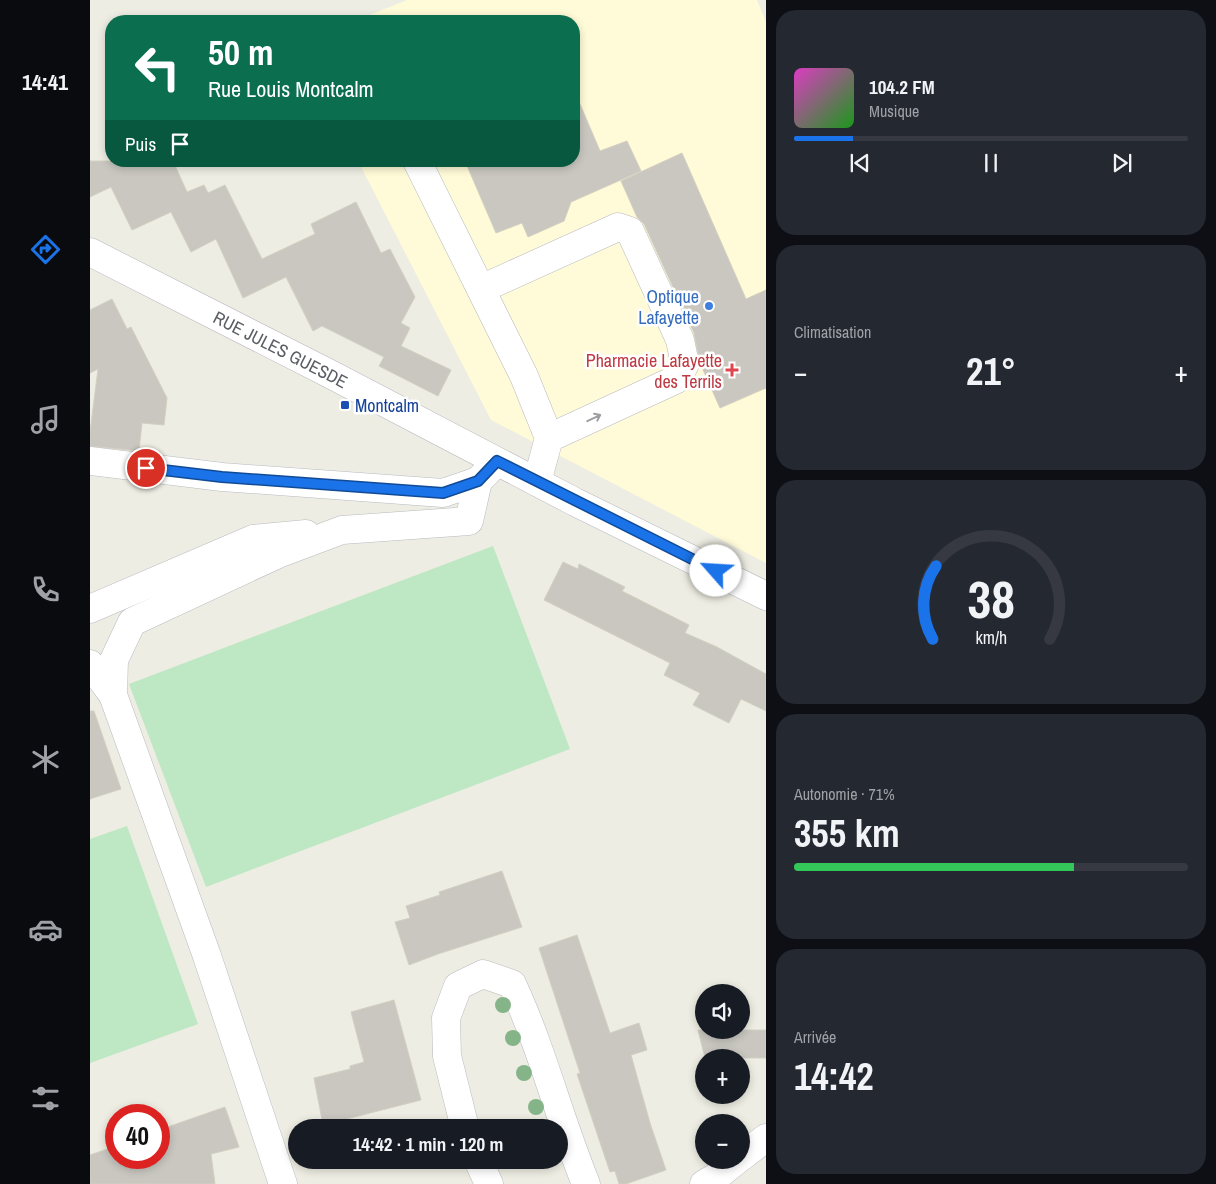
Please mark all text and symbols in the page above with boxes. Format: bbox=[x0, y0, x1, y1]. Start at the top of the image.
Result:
text: 50 m bbox=[208, 29, 273, 76]
icon: left bbox=[125, 35, 190, 100]
text: 14:41 bbox=[22, 67, 68, 97]
text: Rue Louis Montcalm bbox=[208, 74, 373, 104]
text: 104.2 FM bbox=[869, 74, 935, 100]
text: Musique bbox=[869, 100, 919, 122]
icon: arrive bbox=[166, 130, 194, 158]
text: Puis bbox=[125, 131, 156, 157]
icon: previous bbox=[846, 149, 874, 177]
icon: pause bbox=[977, 149, 1005, 177]
icon: next bbox=[1108, 149, 1136, 177]
icon: directions bbox=[28, 232, 63, 267]
place label: Optique Lafayette bbox=[638, 284, 699, 330]
marker: Optique Lafayette bbox=[703, 300, 715, 312]
street label: RUE JULES GUESDE bbox=[209, 304, 352, 394]
text: Climatisation bbox=[794, 321, 871, 343]
text: 21° bbox=[966, 346, 1016, 397]
place label: Pharmacie Lafayette des Terrils bbox=[586, 348, 722, 394]
text: − bbox=[794, 353, 807, 391]
text: + bbox=[1175, 353, 1188, 391]
marker: Pharmacie Lafayette des Terrils bbox=[726, 364, 738, 376]
place label: Montcalm bbox=[355, 393, 419, 418]
marker: Montcalm bbox=[339, 399, 351, 411]
icon: music bbox=[28, 402, 63, 437]
one-way arrow bbox=[586, 412, 601, 422]
pin bbox=[125, 447, 167, 489]
icon: arrive bbox=[132, 454, 160, 482]
position arrow bbox=[689, 544, 741, 596]
text: 38 bbox=[967, 564, 1015, 634]
icon: phone bbox=[28, 572, 63, 607]
text: km/h bbox=[975, 626, 1007, 650]
icon: climate bbox=[28, 742, 63, 777]
text: Autonomie · 71% bbox=[794, 783, 895, 805]
text: 355 km bbox=[794, 808, 900, 859]
icon: car bbox=[28, 912, 63, 947]
map controls bbox=[695, 984, 750, 1169]
button: sound bbox=[695, 984, 750, 1039]
text: Arrivée bbox=[794, 1026, 836, 1048]
button: + bbox=[695, 1049, 750, 1104]
text: 14:42 bbox=[794, 1051, 874, 1102]
icon: filters bbox=[28, 1081, 63, 1116]
speed limit sign: 40 bbox=[105, 1104, 170, 1169]
button: − bbox=[695, 1114, 750, 1169]
text: 14:42 · 1 min · 120 m bbox=[353, 1131, 503, 1157]

